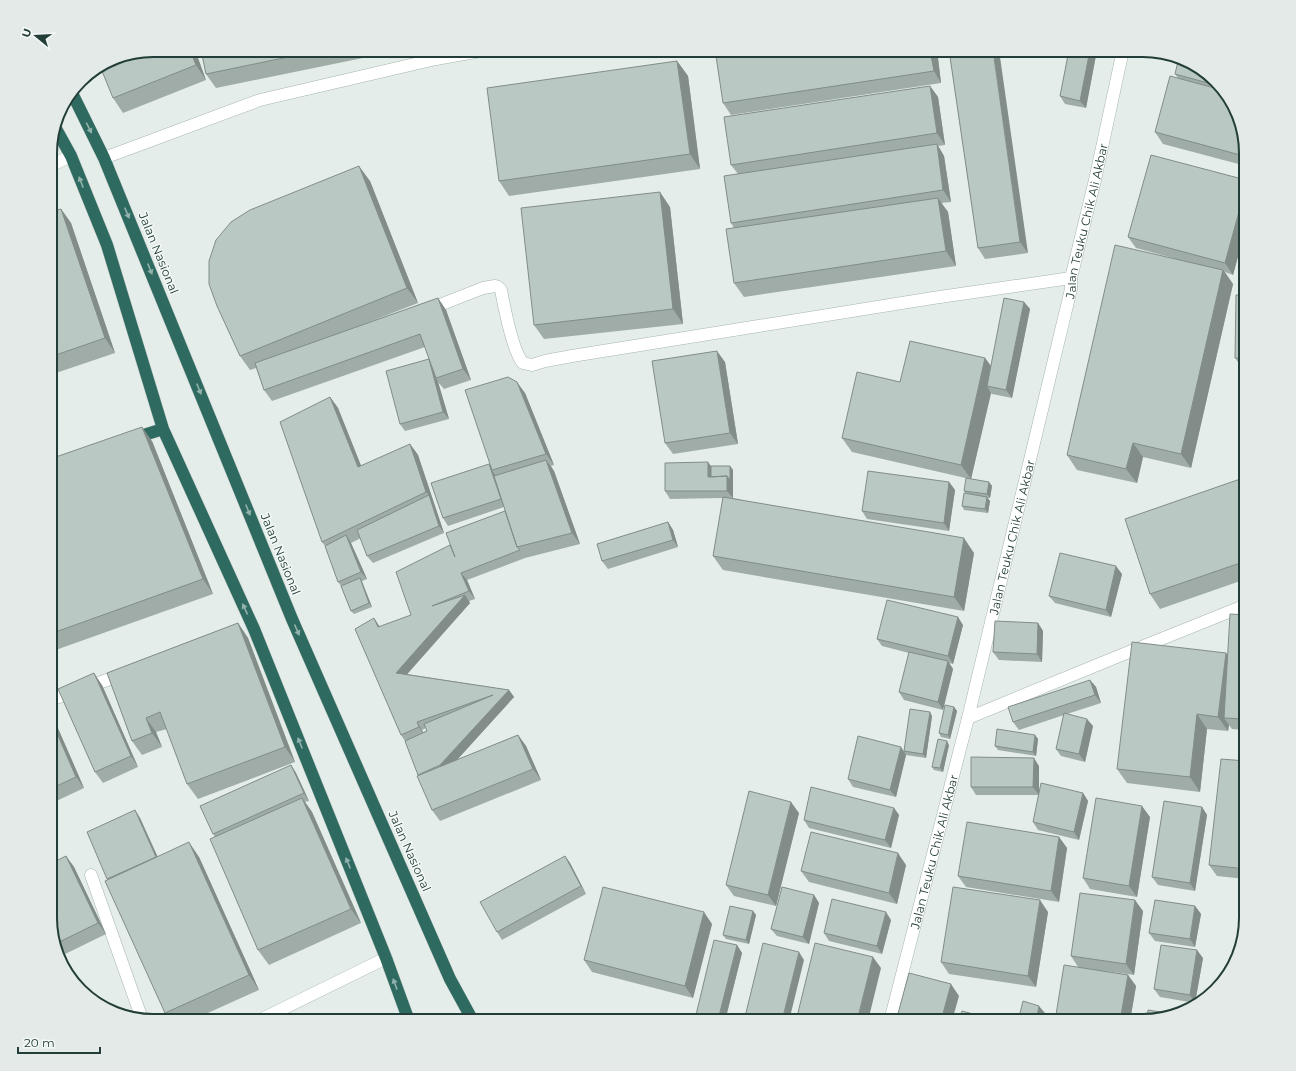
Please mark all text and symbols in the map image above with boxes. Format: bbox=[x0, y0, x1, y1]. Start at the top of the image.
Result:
north arrow bbox=[16, 16, 56, 56]
text: U bbox=[18, 27, 34, 39]
one-way arrow bbox=[86, 122, 92, 133]
street label: Jalan Teuku Chik Ali Akbar bbox=[1061, 142, 1110, 301]
one-way arrow bbox=[78, 175, 84, 187]
one-way arrow bbox=[124, 208, 130, 219]
street label: Jalan Nasional bbox=[135, 209, 182, 296]
one-way arrow bbox=[148, 263, 154, 275]
one-way arrow bbox=[196, 384, 202, 395]
street label: Jalan Teuku Chik Ali Akbar bbox=[985, 458, 1037, 617]
one-way arrow bbox=[245, 504, 251, 516]
street label: Jalan Nasional bbox=[257, 510, 304, 597]
one-way arrow bbox=[242, 604, 248, 615]
one-way arrow bbox=[294, 625, 300, 636]
one-way arrow bbox=[296, 736, 302, 748]
street label: Jalan Teuku Chik Ali Akbar bbox=[906, 773, 961, 931]
street label: Jalan Nasional bbox=[385, 808, 434, 894]
one-way arrow bbox=[345, 858, 351, 869]
one-way arrow bbox=[392, 978, 398, 990]
scale bar bbox=[18, 1029, 100, 1055]
text: 20 m bbox=[24, 1035, 55, 1050]

